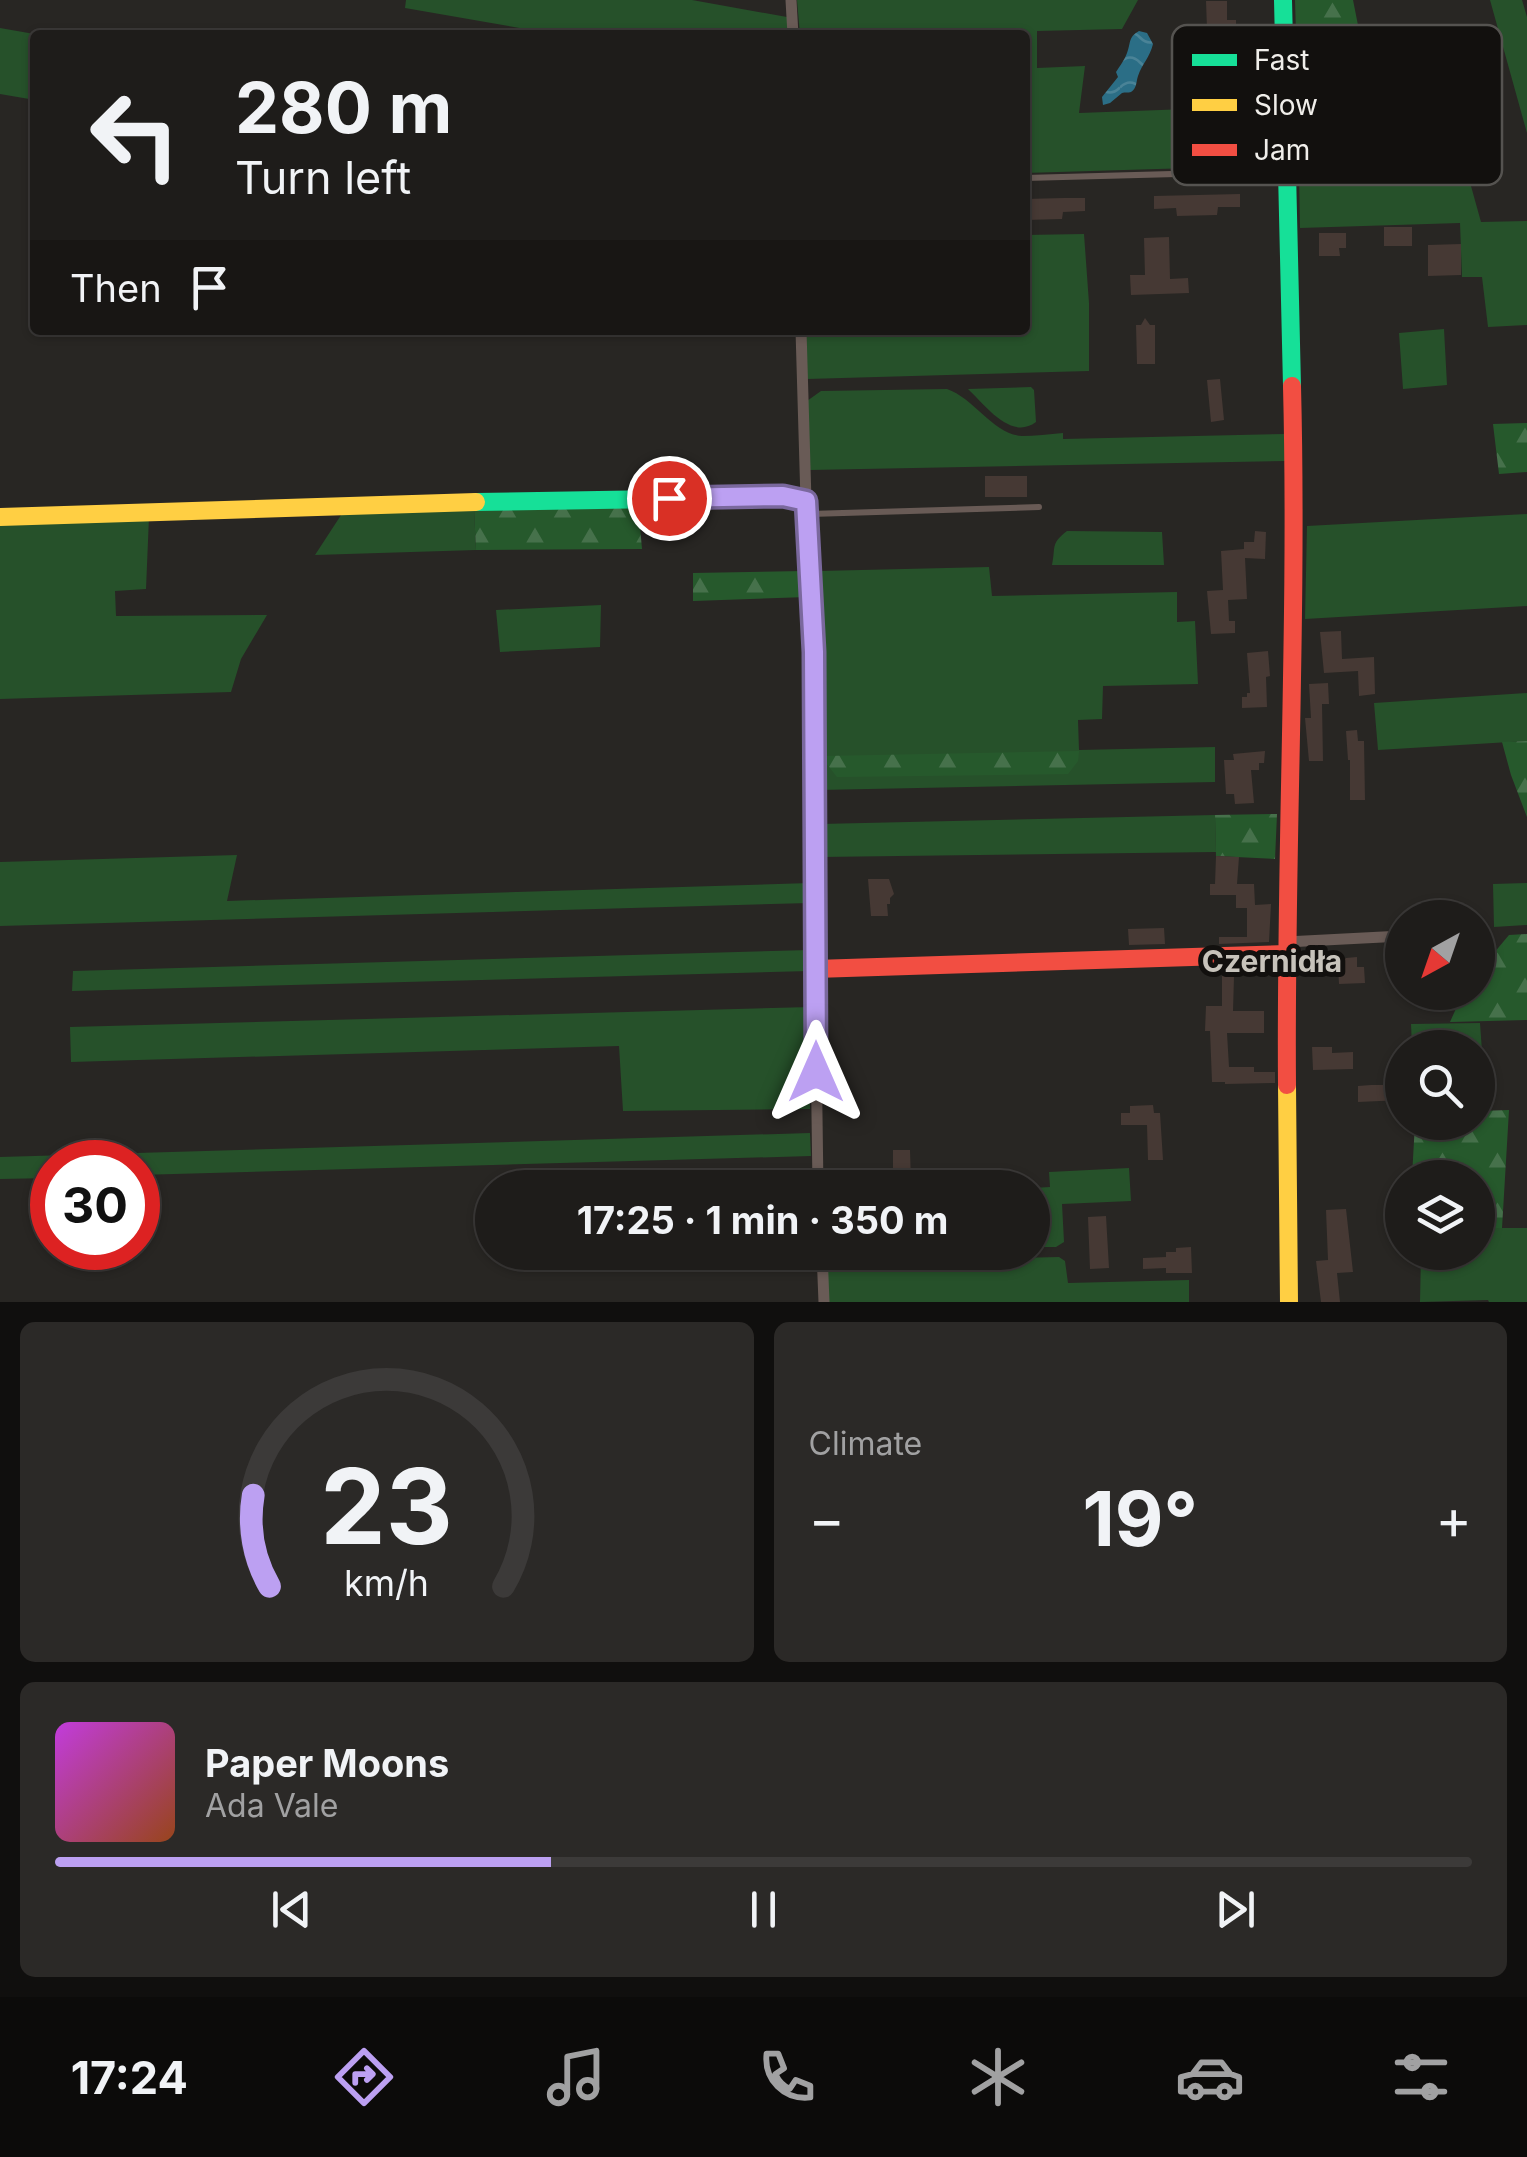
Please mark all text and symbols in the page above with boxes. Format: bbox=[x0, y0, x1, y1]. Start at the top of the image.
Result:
legend bbox=[1172, 25, 1502, 185]
text: Fast bbox=[1254, 43, 1310, 77]
text: 280 m bbox=[235, 65, 452, 150]
icon: left bbox=[70, 70, 200, 200]
text: Slow bbox=[1254, 88, 1318, 122]
text: Jam bbox=[1254, 133, 1310, 167]
text: Turn left bbox=[235, 150, 411, 205]
icon: arrive bbox=[182, 260, 237, 315]
text: Then bbox=[70, 265, 162, 311]
pin bbox=[627, 456, 712, 541]
icon: arrive bbox=[642, 471, 697, 526]
north arrow bbox=[1385, 900, 1495, 1010]
map controls bbox=[1385, 900, 1495, 1270]
district label: Czernidła bbox=[1202, 943, 1342, 979]
position arrow bbox=[764, 1020, 868, 1124]
button: search bbox=[1385, 1030, 1495, 1140]
speed limit sign: 30 bbox=[30, 1140, 160, 1270]
button: layers bbox=[1385, 1160, 1495, 1270]
text: 17:25 · 1 min · 350 m bbox=[577, 1197, 948, 1243]
text: Climate bbox=[809, 1424, 922, 1463]
text: 23 bbox=[320, 1443, 453, 1569]
text: 19° bbox=[1082, 1473, 1198, 1564]
text: − bbox=[809, 1486, 845, 1552]
text: + bbox=[1436, 1486, 1472, 1552]
text: km/h bbox=[344, 1561, 429, 1605]
text: Paper Moons bbox=[205, 1740, 449, 1786]
text: Ada Vale bbox=[205, 1786, 338, 1825]
icon: previous bbox=[264, 1882, 319, 1937]
icon: pause bbox=[736, 1882, 791, 1937]
icon: next bbox=[1208, 1882, 1263, 1937]
icon: directions bbox=[329, 2042, 399, 2112]
icon: music bbox=[541, 2042, 611, 2112]
icon: phone bbox=[752, 2042, 822, 2112]
icon: climate bbox=[963, 2042, 1033, 2112]
icon: car bbox=[1175, 2042, 1245, 2112]
icon: filters bbox=[1386, 2042, 1456, 2112]
text: 17:24 bbox=[71, 2050, 188, 2105]

